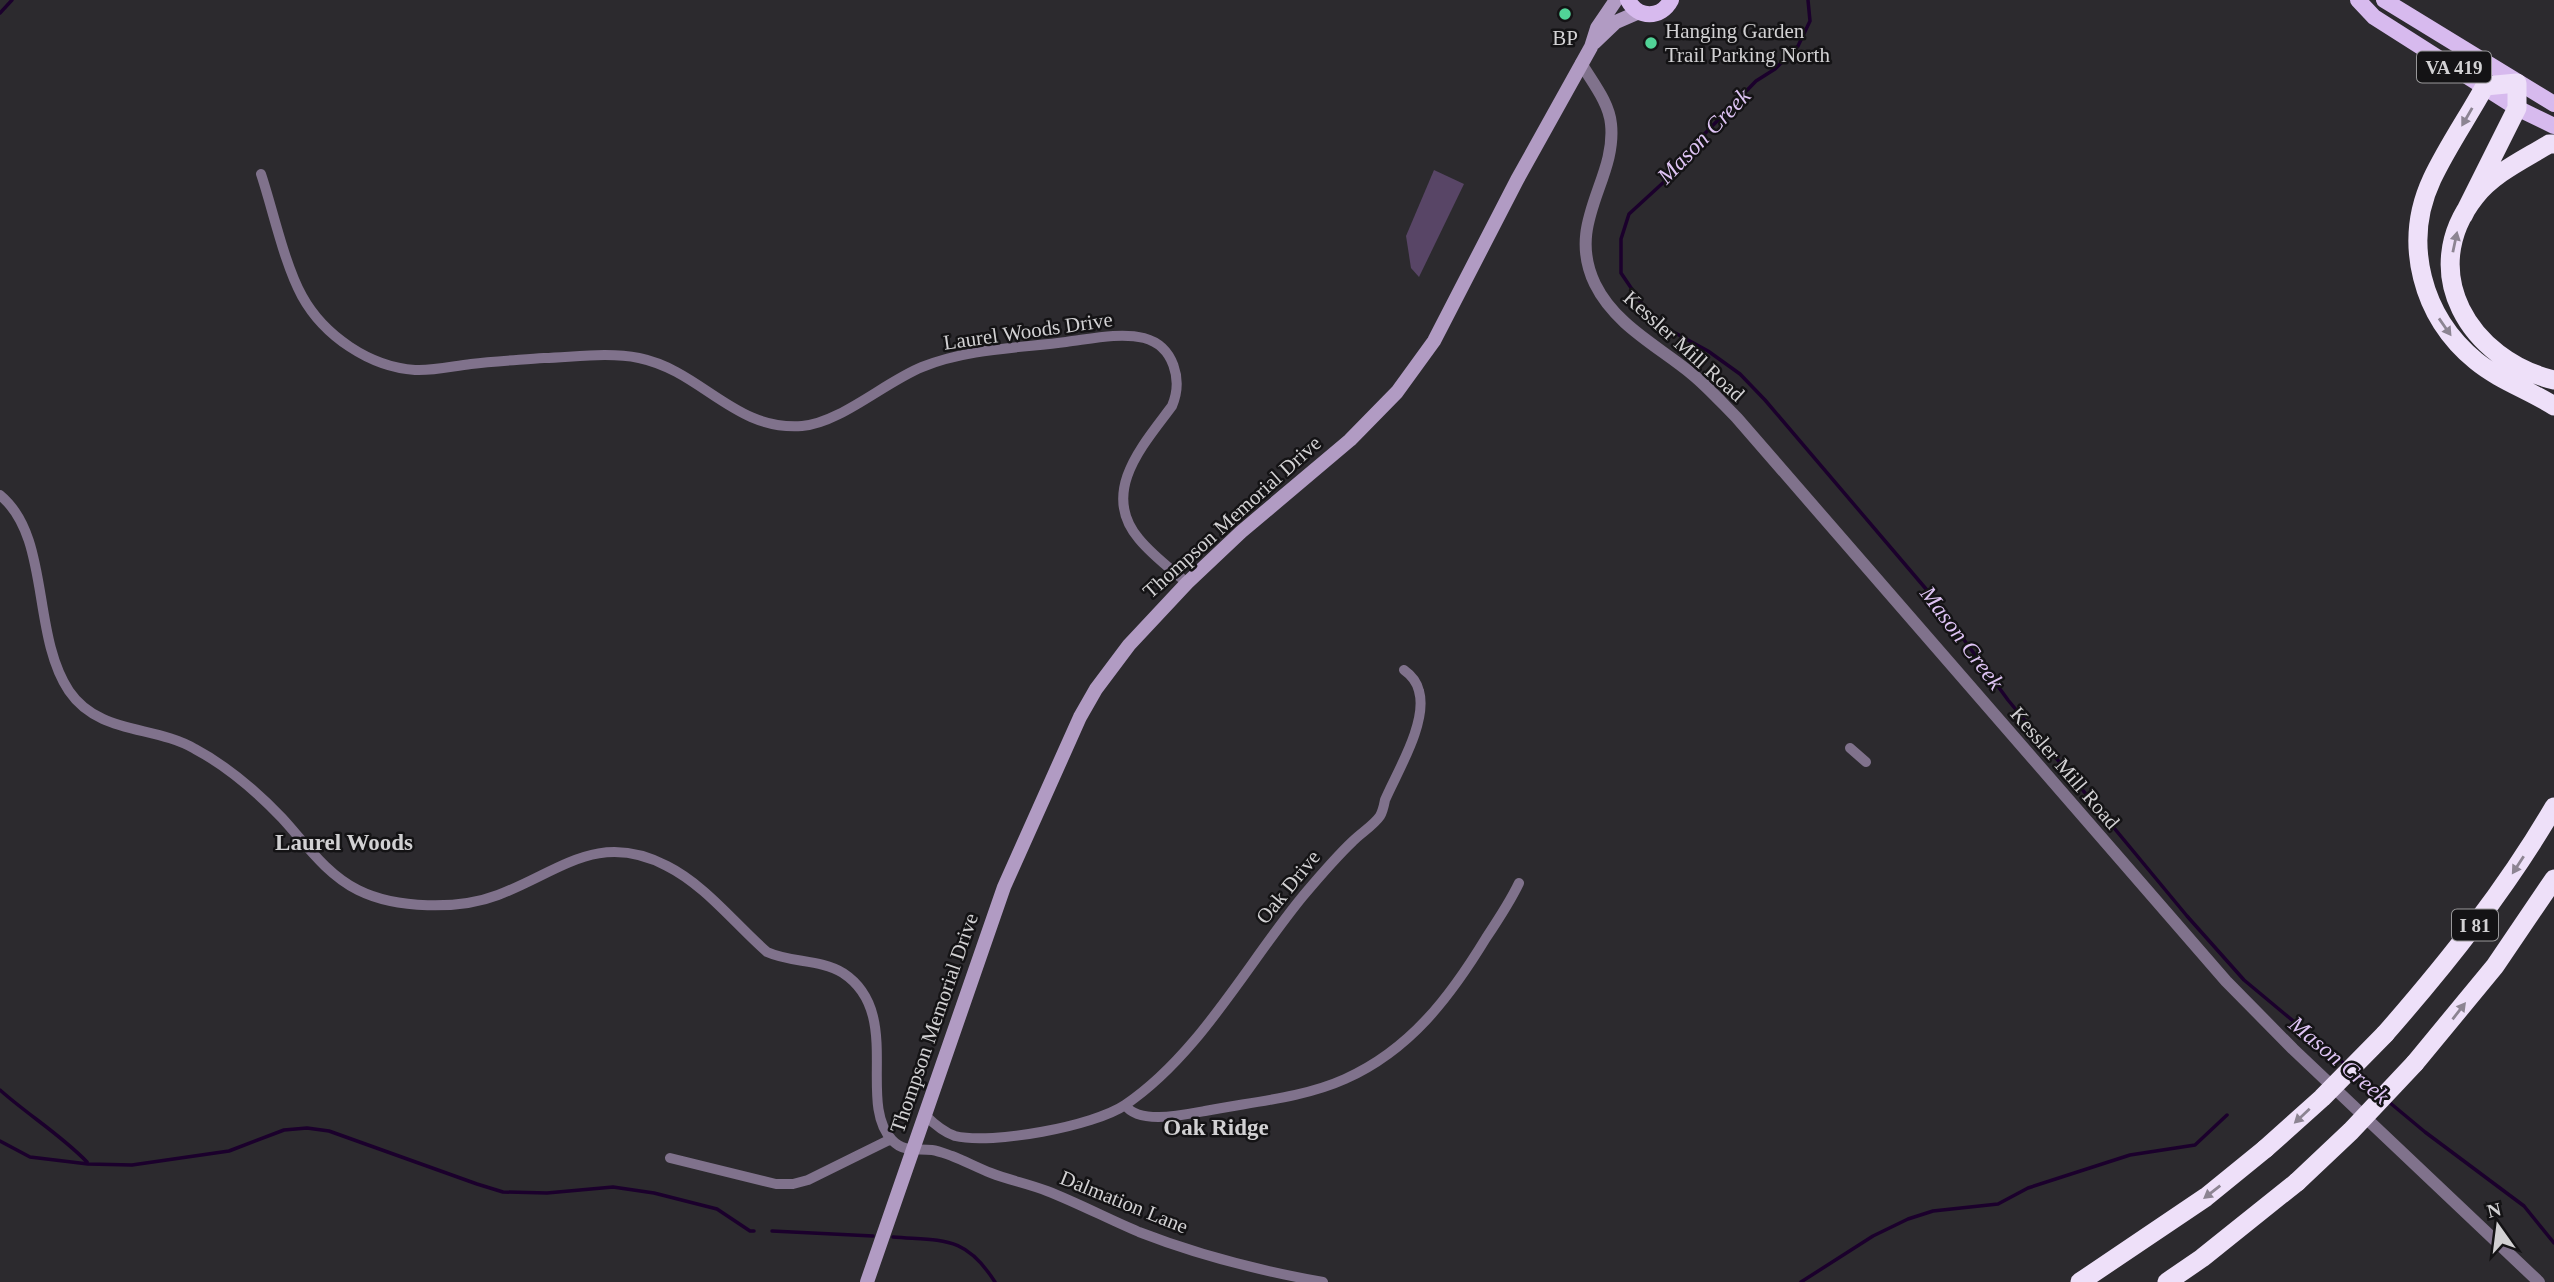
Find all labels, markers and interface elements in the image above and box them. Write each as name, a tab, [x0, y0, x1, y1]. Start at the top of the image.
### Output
marker: BP	[1557, 6, 1573, 22]
place label: Hanging Garden Trail Parking North	[1665, 19, 1830, 67]
place label: BP	[1552, 26, 1578, 50]
marker: Hanging Garden Trail Parking North	[1643, 35, 1659, 51]
road number: VA 419	[2417, 52, 2491, 82]
water label: Mason Creek	[1652, 83, 1756, 189]
one-way arrow	[2461, 107, 2473, 127]
one-way arrow	[2449, 231, 2460, 253]
street label: Kessler Mill Road	[1619, 286, 1750, 407]
street label: Laurel Woods Drive	[942, 307, 1114, 355]
one-way arrow	[2438, 318, 2451, 337]
street label: Thompson Memorial Drive	[1138, 431, 1326, 603]
water label: Mason Creek	[1915, 581, 2009, 695]
street label: Kessler Mill Road	[2005, 702, 2125, 834]
district label: Laurel Woods	[275, 830, 413, 855]
street label: Oak Drive	[1251, 845, 1325, 929]
one-way arrow	[2511, 856, 2525, 874]
road number: I 81	[2452, 909, 2498, 940]
street label: Thompson Memorial Drive	[885, 910, 983, 1136]
one-way arrow	[2452, 1002, 2466, 1020]
water label: Mason Creek	[2283, 1010, 2395, 1109]
one-way arrow	[2294, 1108, 2311, 1124]
district label: Oak Ridge	[1163, 1115, 1269, 1140]
street label: Dalmation Lane	[1057, 1165, 1191, 1239]
one-way arrow	[2203, 1184, 2221, 1199]
north arrow	[2463, 1191, 2533, 1261]
text: N	[2485, 1198, 2503, 1222]

